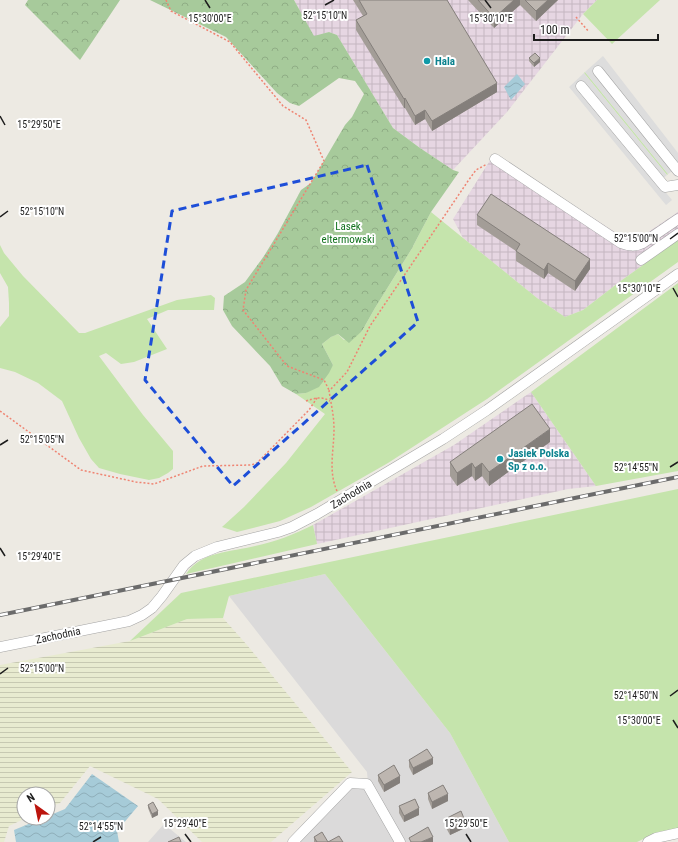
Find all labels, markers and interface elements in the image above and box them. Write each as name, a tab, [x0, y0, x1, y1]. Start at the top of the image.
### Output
text: 52°15'10"N	[303, 10, 347, 21]
text: 15°30'00"E	[188, 13, 232, 24]
text: 15°30'10"E	[469, 13, 513, 24]
scale bar	[534, 16, 658, 42]
text: 100 m	[540, 23, 570, 37]
place label: Hala	[435, 55, 455, 68]
marker: Hala	[422, 56, 432, 66]
text: 15°29'50"E	[17, 119, 61, 130]
text: 52°15'10"N	[20, 206, 64, 217]
park label: Lasek eltermowski	[322, 220, 374, 246]
text: 52°15'00"N	[614, 233, 658, 244]
text: 15°30'10"E	[617, 283, 661, 294]
text: 52°15'05"N	[20, 434, 64, 445]
place label: Jasiek Polska Sp z o.o.	[508, 447, 569, 473]
marker: Jasiek Polska Sp z o.o.	[495, 454, 505, 464]
text: 52°14'55"N	[614, 462, 658, 473]
street label: Zachodnia	[328, 477, 374, 512]
text: 15°29'40"E	[17, 551, 61, 562]
street label: Zachodnia	[34, 624, 82, 647]
text: 52°15'00"N	[20, 663, 64, 674]
text: 52°14'50"N	[614, 690, 658, 701]
text: 15°30'00"E	[617, 715, 661, 726]
north arrow	[16, 786, 56, 826]
text: N	[24, 791, 37, 805]
text: 15°29'40"E	[163, 818, 207, 829]
text: 15°29'50"E	[444, 818, 488, 829]
text: 52°14'55"N	[79, 821, 123, 832]

